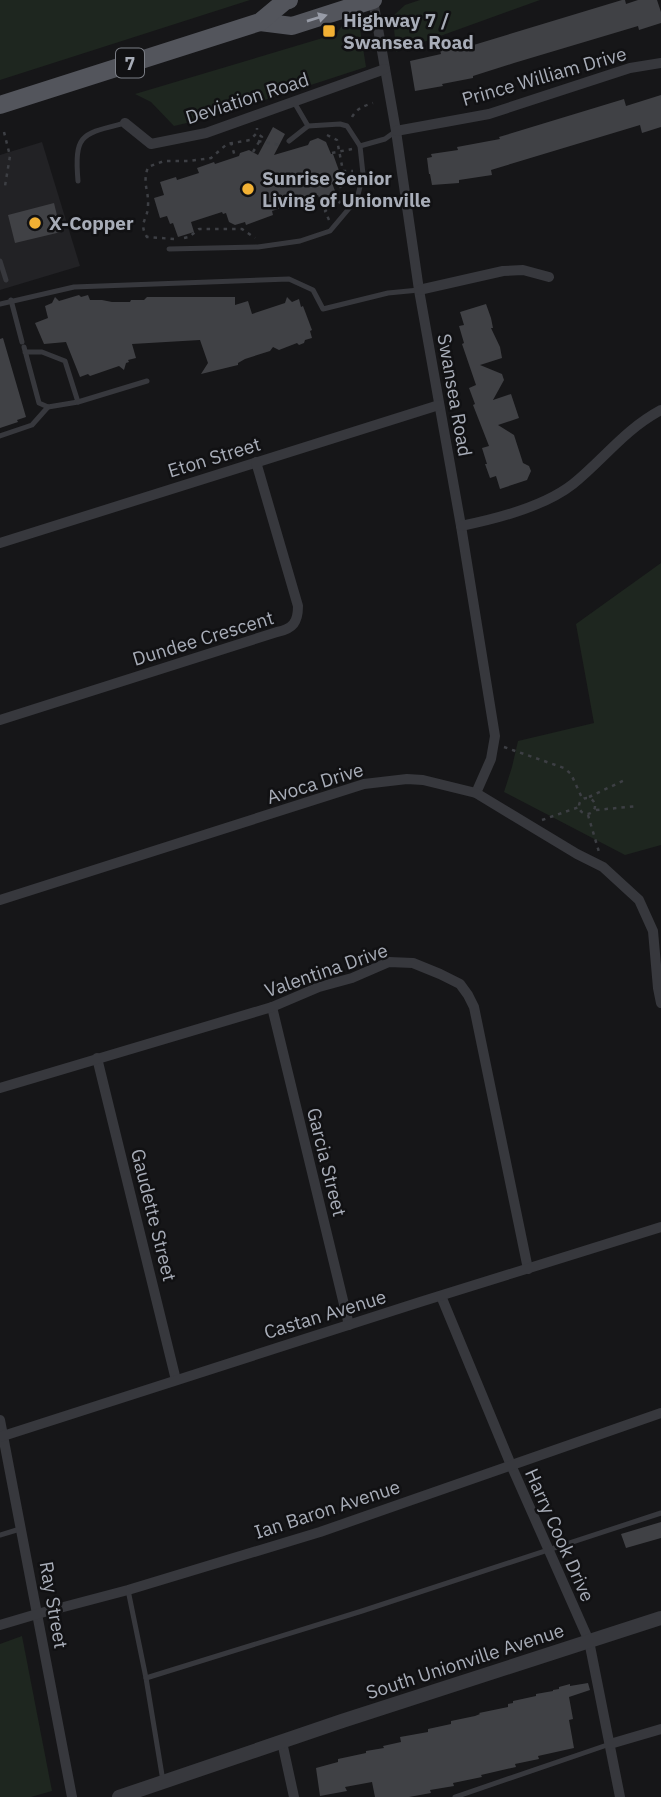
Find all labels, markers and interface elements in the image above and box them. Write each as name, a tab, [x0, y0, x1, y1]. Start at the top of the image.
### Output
place label: Highway 7 / Swansea Road	[343, 8, 474, 54]
one-way arrow	[307, 12, 328, 22]
marker: Highway 7 / Swansea Road	[321, 23, 337, 39]
street label: Prince William Drive	[459, 41, 629, 111]
road number: 7	[116, 48, 144, 78]
street label: Deviation Road	[182, 67, 312, 129]
place label: Sunrise Senior Living of Unionville	[262, 166, 431, 212]
marker: Sunrise Senior Living of Unionville	[240, 181, 256, 197]
place label: X-Copper	[49, 211, 134, 235]
marker: X-Copper	[27, 215, 43, 231]
street label: Swansea Road	[432, 332, 478, 458]
street label: Eton Street	[165, 432, 263, 482]
street label: Dundee Crescent	[129, 605, 277, 671]
street label: Avoca Drive	[264, 757, 366, 809]
street label: Valentina Drive	[261, 938, 391, 1002]
street label: Garcia Street	[302, 1105, 352, 1219]
street label: Gaudette Street	[126, 1146, 182, 1284]
street label: Castan Avenue	[261, 1284, 389, 1344]
street label: Harry Cook Drive	[520, 1465, 600, 1605]
street label: Ian Baron Avenue	[251, 1474, 403, 1544]
street label: Ray Street	[35, 1560, 73, 1650]
street label: South Unionville Avenue	[363, 1618, 567, 1704]

